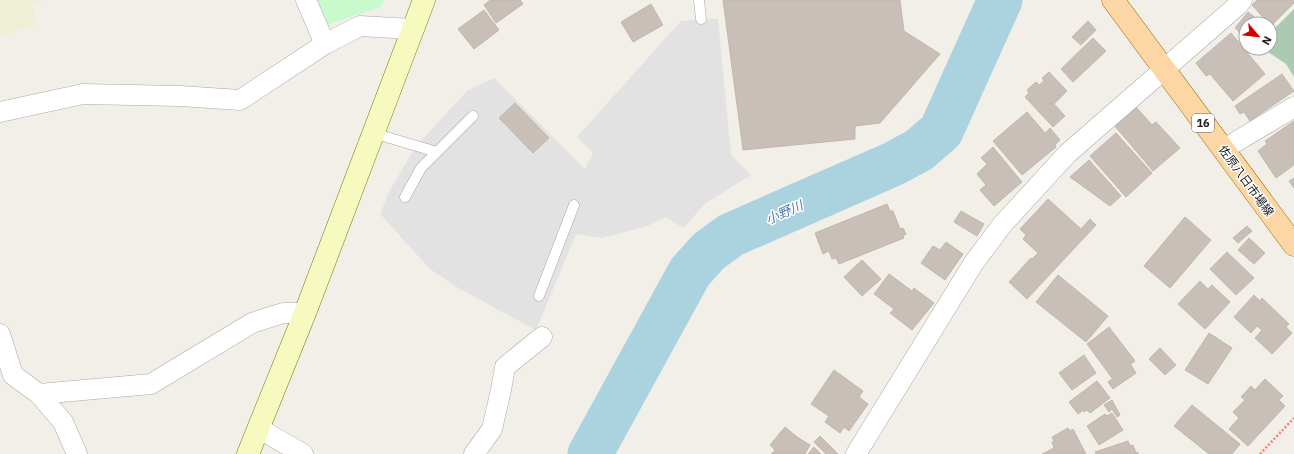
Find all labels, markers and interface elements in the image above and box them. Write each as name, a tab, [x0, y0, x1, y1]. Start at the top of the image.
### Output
north arrow	[1238, 16, 1278, 56]
text: N	[1259, 34, 1275, 48]
road number: 16	[1192, 114, 1214, 132]
street label: 佐原八日市場線	[1216, 142, 1277, 219]
water label: 小野川	[763, 196, 807, 228]

